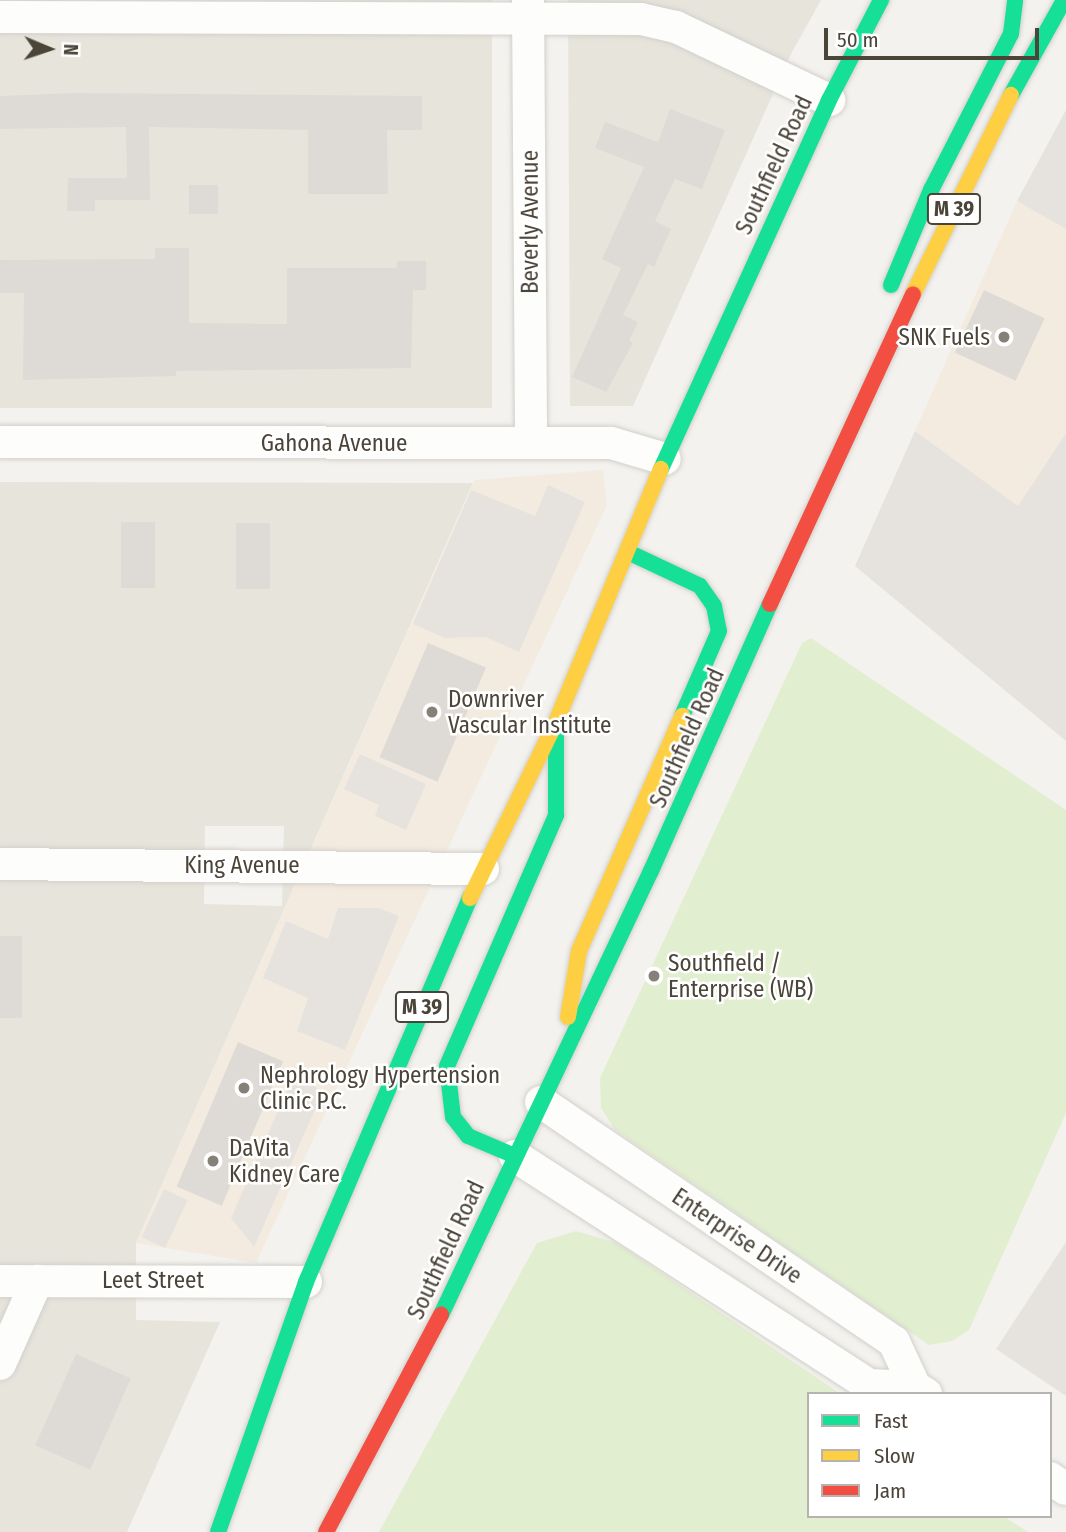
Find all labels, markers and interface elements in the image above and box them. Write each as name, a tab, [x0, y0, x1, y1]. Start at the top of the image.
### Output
north arrow	[14, 14, 84, 84]
scale bar	[828, 14, 1043, 58]
text: 50 m	[837, 27, 879, 53]
text: N	[59, 44, 82, 56]
street label: Southfield Road	[730, 91, 818, 239]
street label: Beverly Avenue	[516, 150, 544, 294]
road number: M 39	[926, 192, 982, 227]
place label: SNK Fuels	[899, 323, 990, 351]
marker: SNK Fuels	[996, 329, 1012, 345]
street label: Gahona Avenue	[261, 429, 407, 457]
street label: Southfield Road	[644, 664, 730, 812]
place label: Downriver Vascular Institute	[448, 685, 611, 739]
marker: Downriver Vascular Institute	[422, 702, 442, 722]
street label: King Avenue	[184, 851, 300, 879]
place label: Southfield / Enterprise (WB)	[668, 949, 813, 1003]
marker: Southfield / Enterprise (WB)	[646, 968, 662, 984]
road number: M 39	[394, 990, 450, 1024]
place label: Nephrology Hypertension Clinic P.C.	[260, 1061, 500, 1115]
marker: Nephrology Hypertension Clinic P.C.	[234, 1078, 254, 1098]
place label: DaVita Kidney Care	[229, 1134, 340, 1188]
marker: DaVita Kidney Care	[203, 1151, 223, 1171]
street label: Southfield Road	[402, 1176, 490, 1324]
street label: Enterprise Drive	[667, 1182, 807, 1290]
street label: Leet Street	[102, 1266, 204, 1294]
legend	[807, 1392, 1052, 1518]
text: Fast	[874, 1408, 908, 1434]
text: Slow	[874, 1443, 915, 1469]
text: Jam	[874, 1478, 906, 1504]

